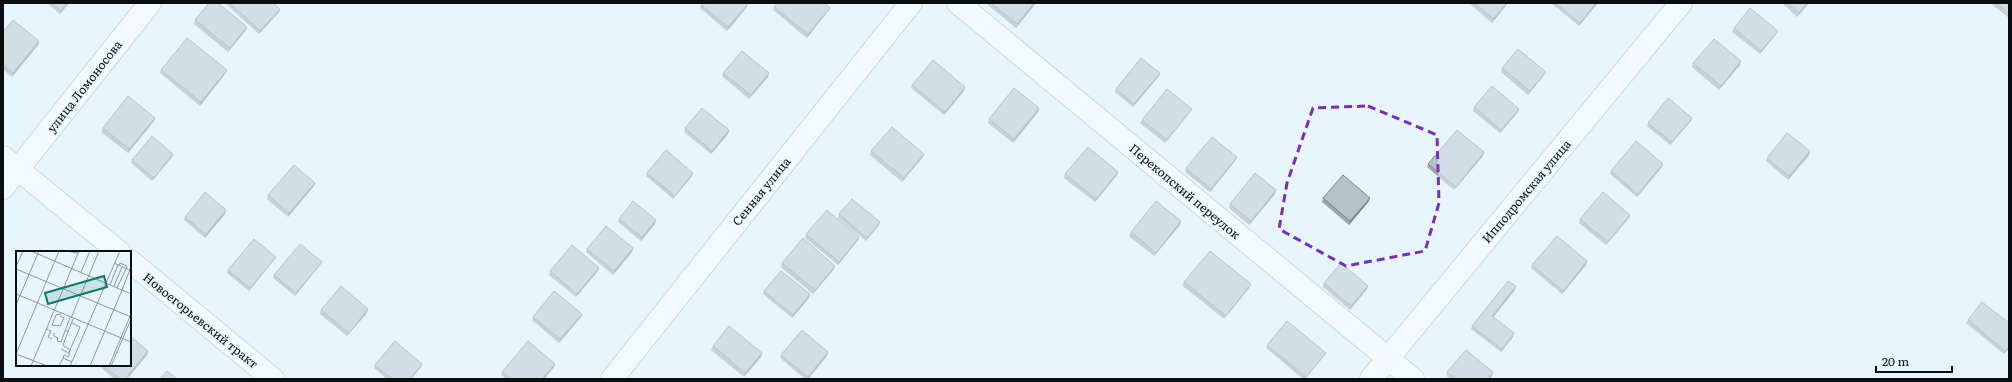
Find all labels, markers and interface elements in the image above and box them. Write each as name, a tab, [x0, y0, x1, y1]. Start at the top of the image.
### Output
street label: улица Ломоносова	[42, 36, 126, 136]
street label: Ипподромская улица	[1477, 135, 1575, 247]
street label: Перекопский переулок	[1126, 139, 1244, 243]
street label: Сенная улица	[728, 152, 795, 229]
inset map	[16, 251, 131, 366]
street label: Новоегорьевский тракт	[140, 268, 262, 372]
scale bar	[1876, 348, 1952, 374]
text: 20 m	[1882, 352, 1909, 370]

